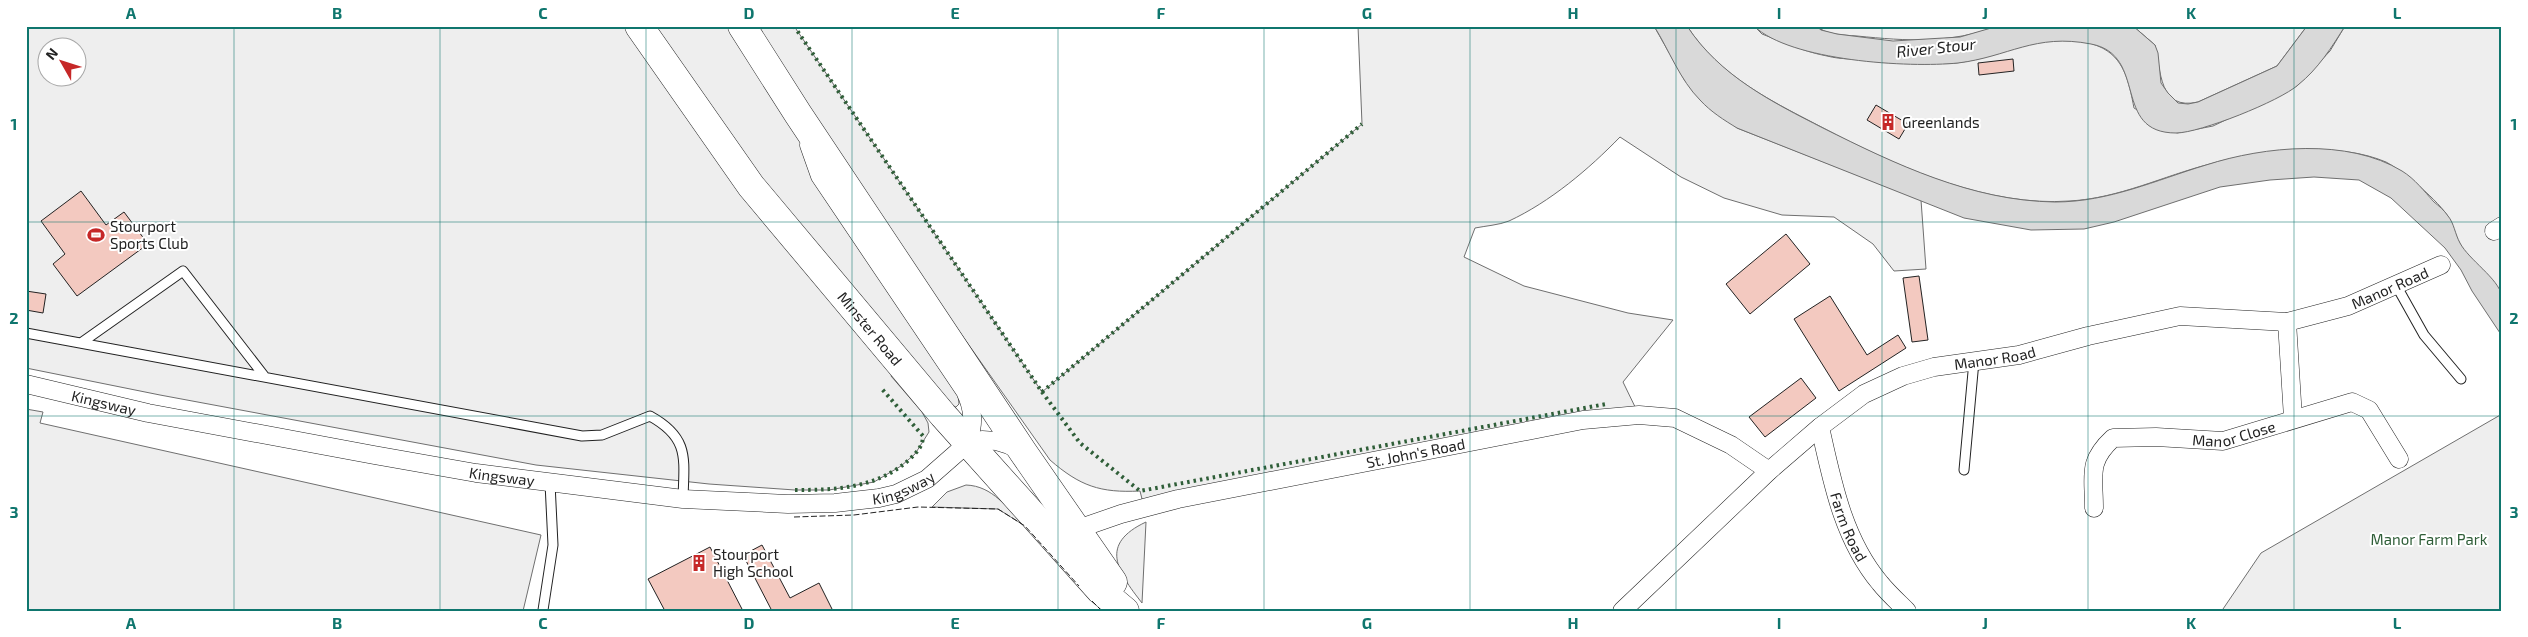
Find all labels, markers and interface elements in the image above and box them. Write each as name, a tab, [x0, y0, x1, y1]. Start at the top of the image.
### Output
text: A	[126, 3, 137, 22]
text: B	[332, 3, 342, 22]
text: C	[538, 3, 548, 22]
text: D	[744, 3, 755, 22]
text: E	[950, 3, 960, 22]
text: F	[1157, 3, 1166, 22]
text: G	[1362, 3, 1372, 22]
text: H	[1567, 3, 1579, 22]
text: I	[1777, 3, 1781, 22]
text: J	[1982, 3, 1988, 22]
text: K	[2186, 3, 2197, 22]
text: L	[2393, 3, 2402, 22]
water label: River Stour	[1895, 33, 1977, 61]
north arrow	[38, 38, 88, 88]
text: N	[42, 44, 61, 63]
building icon: Greenlands	[1878, 112, 1898, 132]
place label: Greenlands	[1902, 113, 1980, 131]
text: 1	[11, 114, 17, 133]
text: 1	[2511, 114, 2517, 133]
place label: Stourport Sports Club	[110, 217, 188, 252]
sports icon: Stourport Sports Club	[86, 225, 106, 245]
street label: Manor Road	[2348, 263, 2431, 312]
street label: Minster Road	[834, 288, 906, 369]
text: 2	[9, 308, 19, 327]
text: 2	[2509, 308, 2519, 327]
street label: Manor Road	[1953, 342, 2038, 373]
street label: Kingsway	[70, 386, 138, 419]
street label: Manor Close	[2192, 417, 2277, 450]
street label: St. John's Road	[1365, 434, 1466, 471]
street label: Kingsway	[468, 463, 536, 489]
street label: Kingsway	[871, 467, 938, 508]
street label: Farm Road	[1827, 490, 1871, 564]
text: 3	[9, 502, 19, 521]
text: 3	[2509, 502, 2519, 521]
park label: Manor Farm Park	[2371, 530, 2488, 548]
place label: Stourport High School	[713, 545, 794, 580]
building icon: Stourport High School	[689, 553, 709, 573]
text: A	[126, 613, 137, 632]
text: B	[332, 613, 342, 632]
text: C	[538, 613, 548, 632]
text: D	[744, 613, 755, 632]
text: E	[950, 613, 960, 632]
text: F	[1157, 613, 1166, 632]
text: G	[1362, 613, 1372, 632]
text: H	[1567, 613, 1579, 632]
text: I	[1777, 613, 1781, 632]
text: J	[1982, 613, 1988, 632]
text: K	[2186, 613, 2197, 632]
text: L	[2393, 613, 2402, 632]

